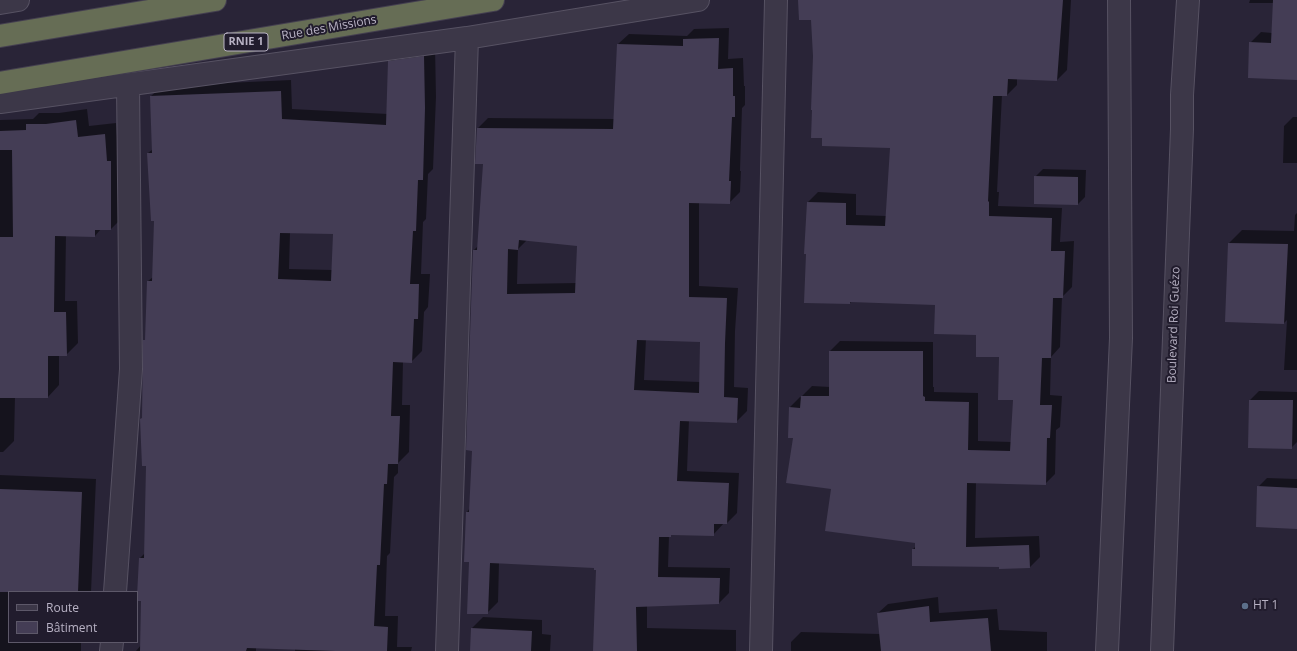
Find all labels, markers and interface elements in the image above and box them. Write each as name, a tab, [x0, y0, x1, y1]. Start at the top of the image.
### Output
street label: Rue des Missions	[280, 13, 378, 43]
road number: RNIE 1	[224, 33, 268, 51]
street label: Boulevard Roi Guézo	[1165, 267, 1183, 383]
legend	[8, 591, 138, 643]
text: Route	[46, 599, 79, 616]
place label: HT 1	[1253, 599, 1278, 613]
marker: HT 1	[1240, 601, 1250, 611]
text: Bâtiment	[46, 619, 97, 636]

